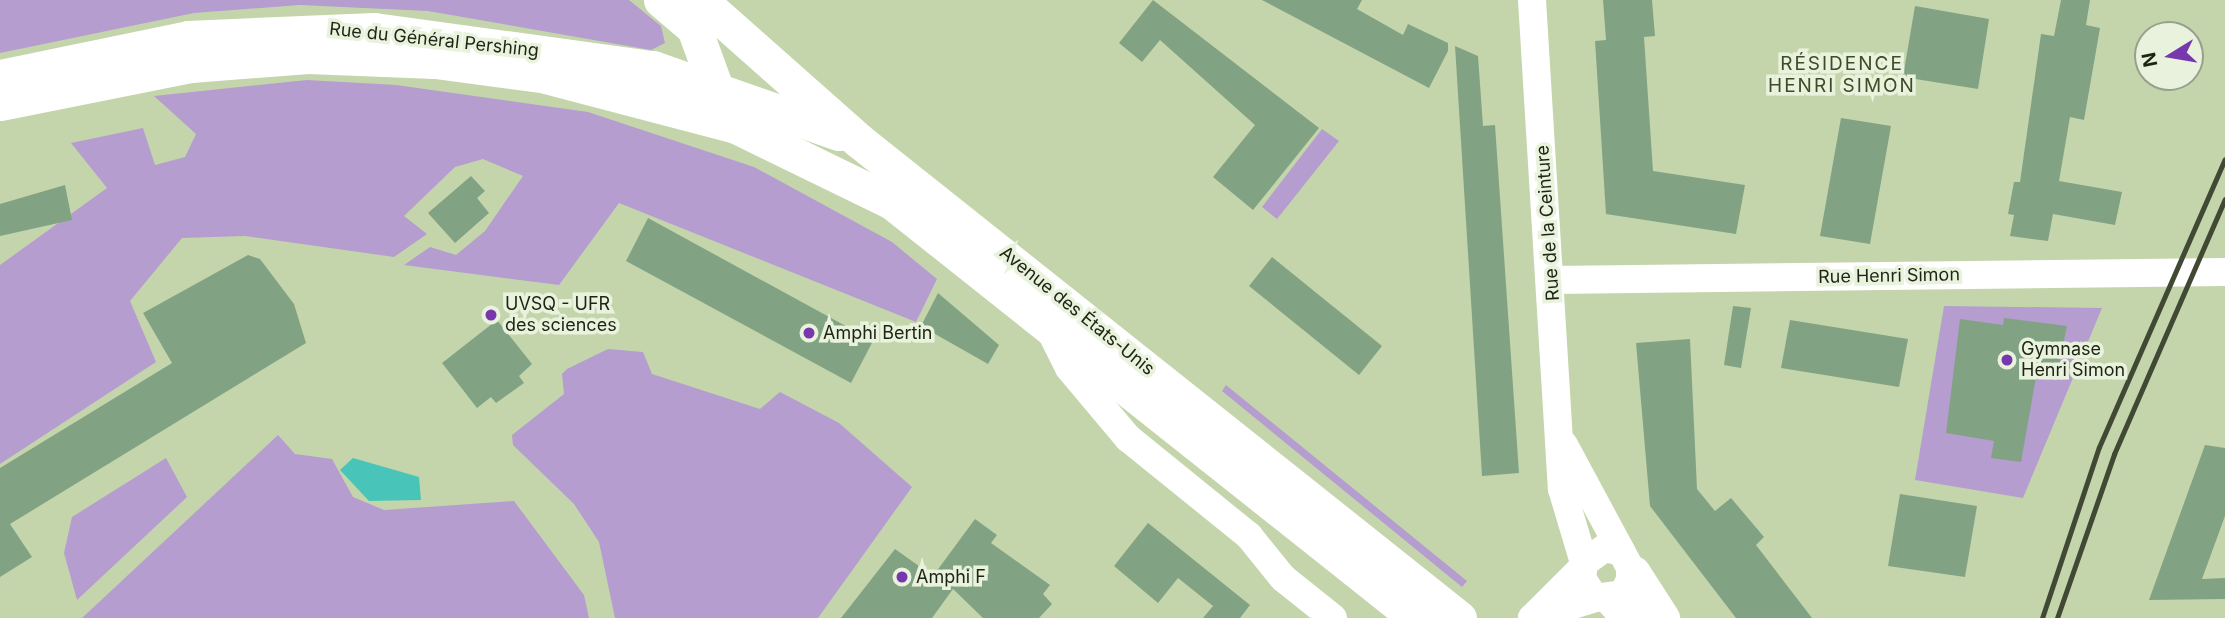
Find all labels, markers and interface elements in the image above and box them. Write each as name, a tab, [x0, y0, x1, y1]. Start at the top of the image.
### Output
street label: Rue du Général Pershing	[328, 18, 540, 62]
north arrow	[2134, 21, 2204, 91]
text: N	[2137, 50, 2163, 69]
district label: RÉSIDENCE HENRI SIMON	[1769, 53, 1915, 97]
street label: Rue de la Ceinture	[1532, 144, 1564, 302]
street label: Avenue des États-Unis	[995, 242, 1159, 380]
street label: Rue Henri Simon	[1818, 264, 1960, 288]
place label: UVSQ - UFR des sciences	[505, 294, 617, 336]
marker: UVSQ - UFR des sciences	[483, 307, 499, 323]
place label: Amphi Bertin	[823, 322, 932, 344]
marker: Amphi Bertin	[801, 325, 817, 341]
place label: Gymnase Henri Simon	[2021, 339, 2125, 382]
marker: Gymnase Henri Simon	[1999, 352, 2015, 368]
place label: Amphi F	[916, 566, 986, 588]
marker: Amphi F	[894, 569, 910, 585]

